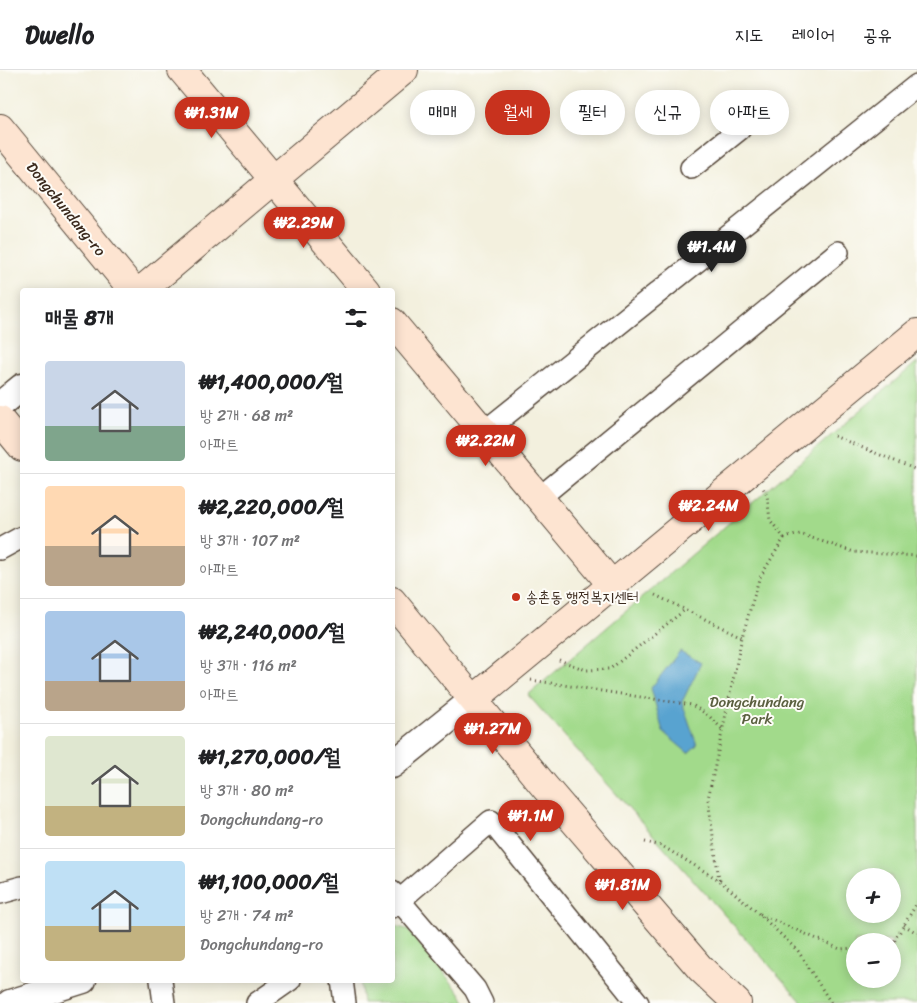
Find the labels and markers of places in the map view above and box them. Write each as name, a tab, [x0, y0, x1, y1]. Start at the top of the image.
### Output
pin: ₩1.31M	[171, 97, 253, 139]
pin: ₩2.29M	[263, 206, 345, 249]
pin: ₩1.4M	[677, 230, 747, 273]
pin: ₩2.22M	[445, 424, 527, 467]
pin: ₩2.24M	[668, 490, 750, 532]
place label: 송촌동 행정복지센터	[526, 584, 639, 610]
marker: 송촌동 행정복지센터	[510, 591, 522, 603]
pin: ₩1.27M	[452, 712, 534, 755]
pin: ₩1.1M	[496, 800, 566, 842]
pin: ₩1.81M	[582, 868, 664, 911]

